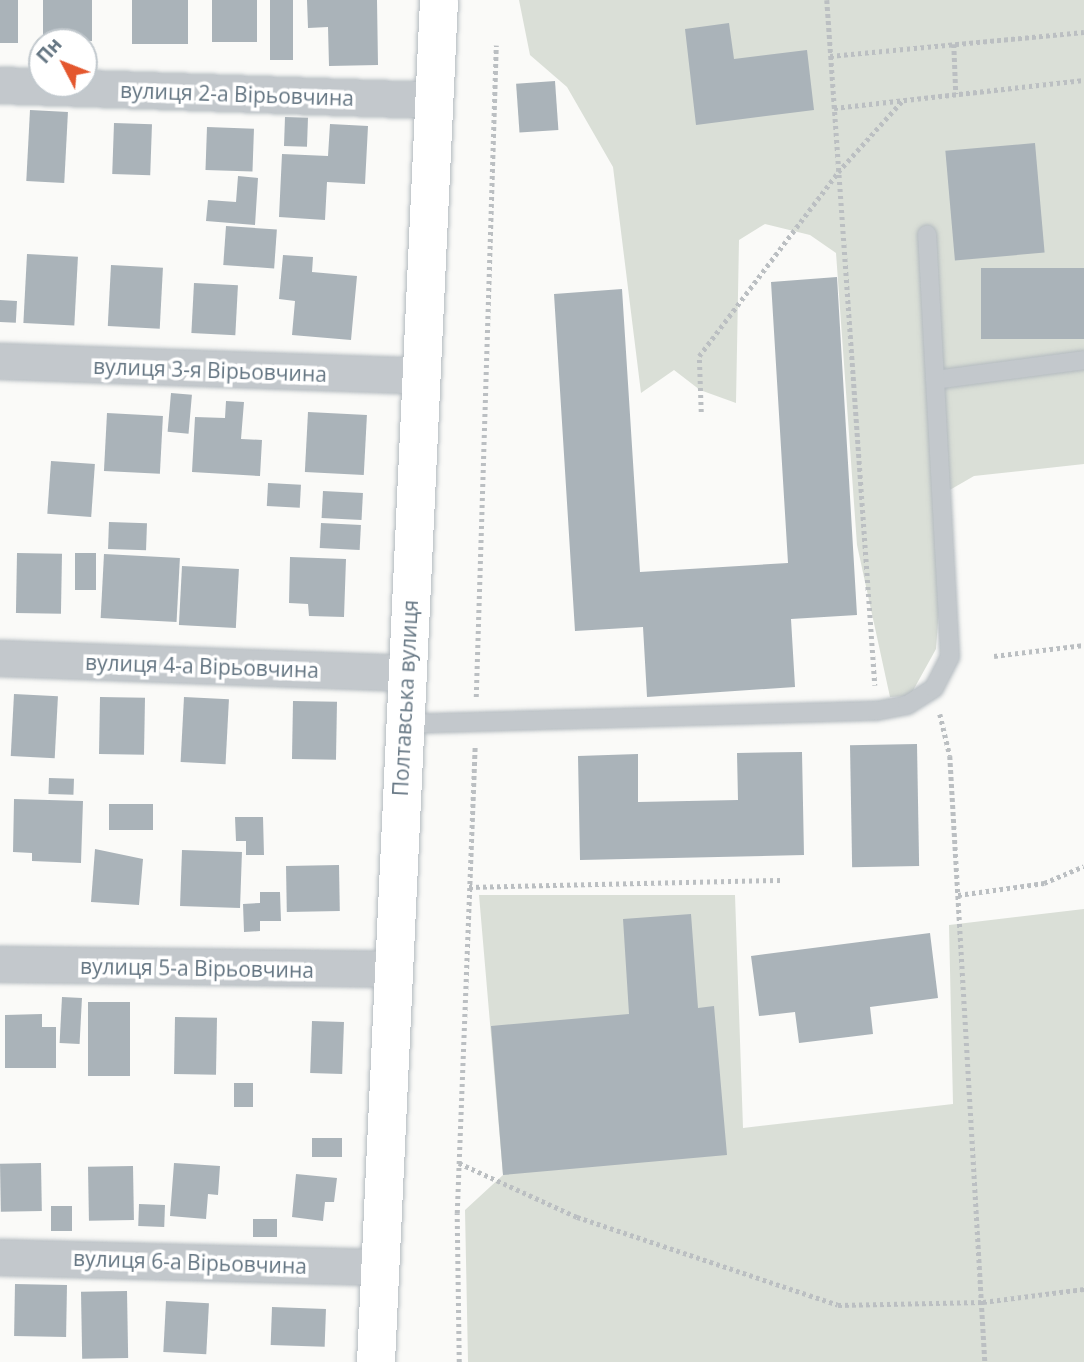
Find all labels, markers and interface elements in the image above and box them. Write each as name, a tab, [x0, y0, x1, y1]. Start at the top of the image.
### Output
north arrow	[28, 28, 98, 98]
text: Пн	[30, 32, 67, 69]
street label: вулиця 2-а Вірьовчина	[120, 77, 354, 111]
street label: вулиця 3-я Вірьовчина	[93, 353, 327, 387]
street label: Полтавська вулиця	[387, 599, 423, 797]
street label: вулиця 4-а Вірьовчинa	[85, 649, 319, 683]
street label: вулиця 5-а Вірьовчина	[80, 953, 314, 983]
street label: вулиця 6-а Вірьовчина	[73, 1245, 307, 1279]

